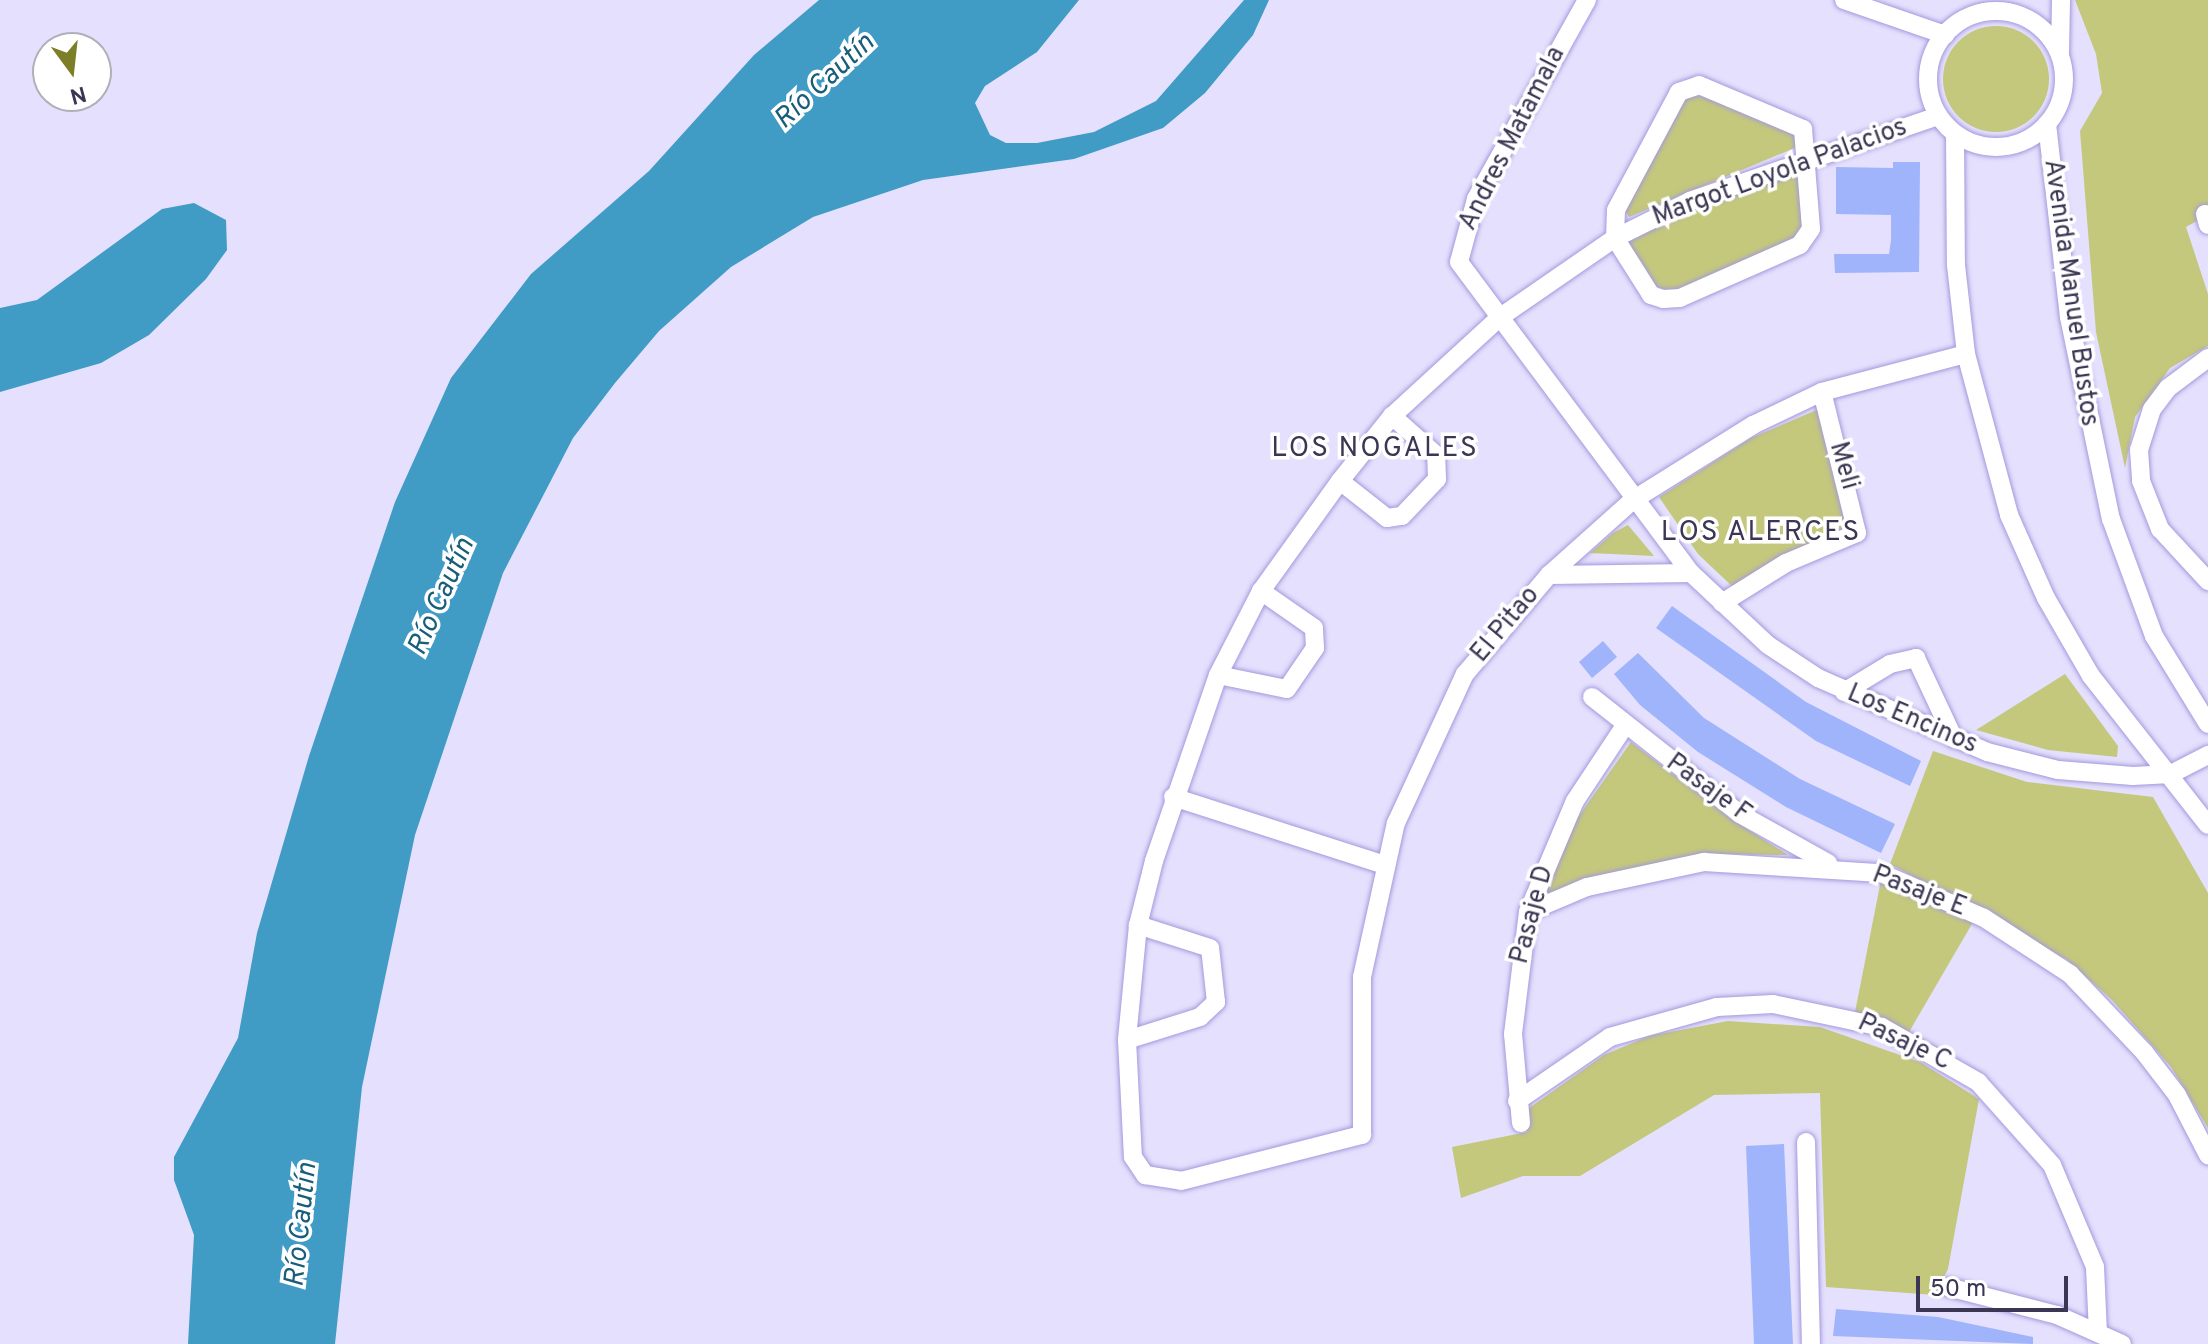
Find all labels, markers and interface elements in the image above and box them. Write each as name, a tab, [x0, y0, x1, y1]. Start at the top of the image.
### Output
water label: Río Cautín	[768, 27, 882, 137]
north arrow	[32, 32, 112, 112]
street label: Andres Matamala	[1453, 42, 1573, 236]
text: N	[67, 79, 89, 109]
street label: Margot Loyola Palacios	[1649, 112, 1911, 234]
street label: Avenida Manuel Bustos	[2036, 158, 2104, 428]
district label: LOS NOGALES	[1271, 432, 1479, 466]
street label: Meli	[1821, 438, 1865, 494]
district label: LOS ALERCES	[1660, 516, 1862, 550]
water label: Río Cautín	[401, 533, 483, 661]
street label: El Pitao	[1465, 581, 1547, 669]
street label: Los Encinos	[1842, 679, 1982, 761]
street label: Pasaje F	[1659, 748, 1757, 830]
street label: Pasaje E	[1868, 860, 1970, 924]
street label: Pasaje D	[1505, 862, 1561, 968]
street label: Pasaje C	[1852, 1008, 1956, 1078]
water label: Río Cautín	[279, 1161, 325, 1289]
scale bar	[1920, 1260, 2072, 1310]
text: 50 m	[1930, 1275, 1986, 1305]

